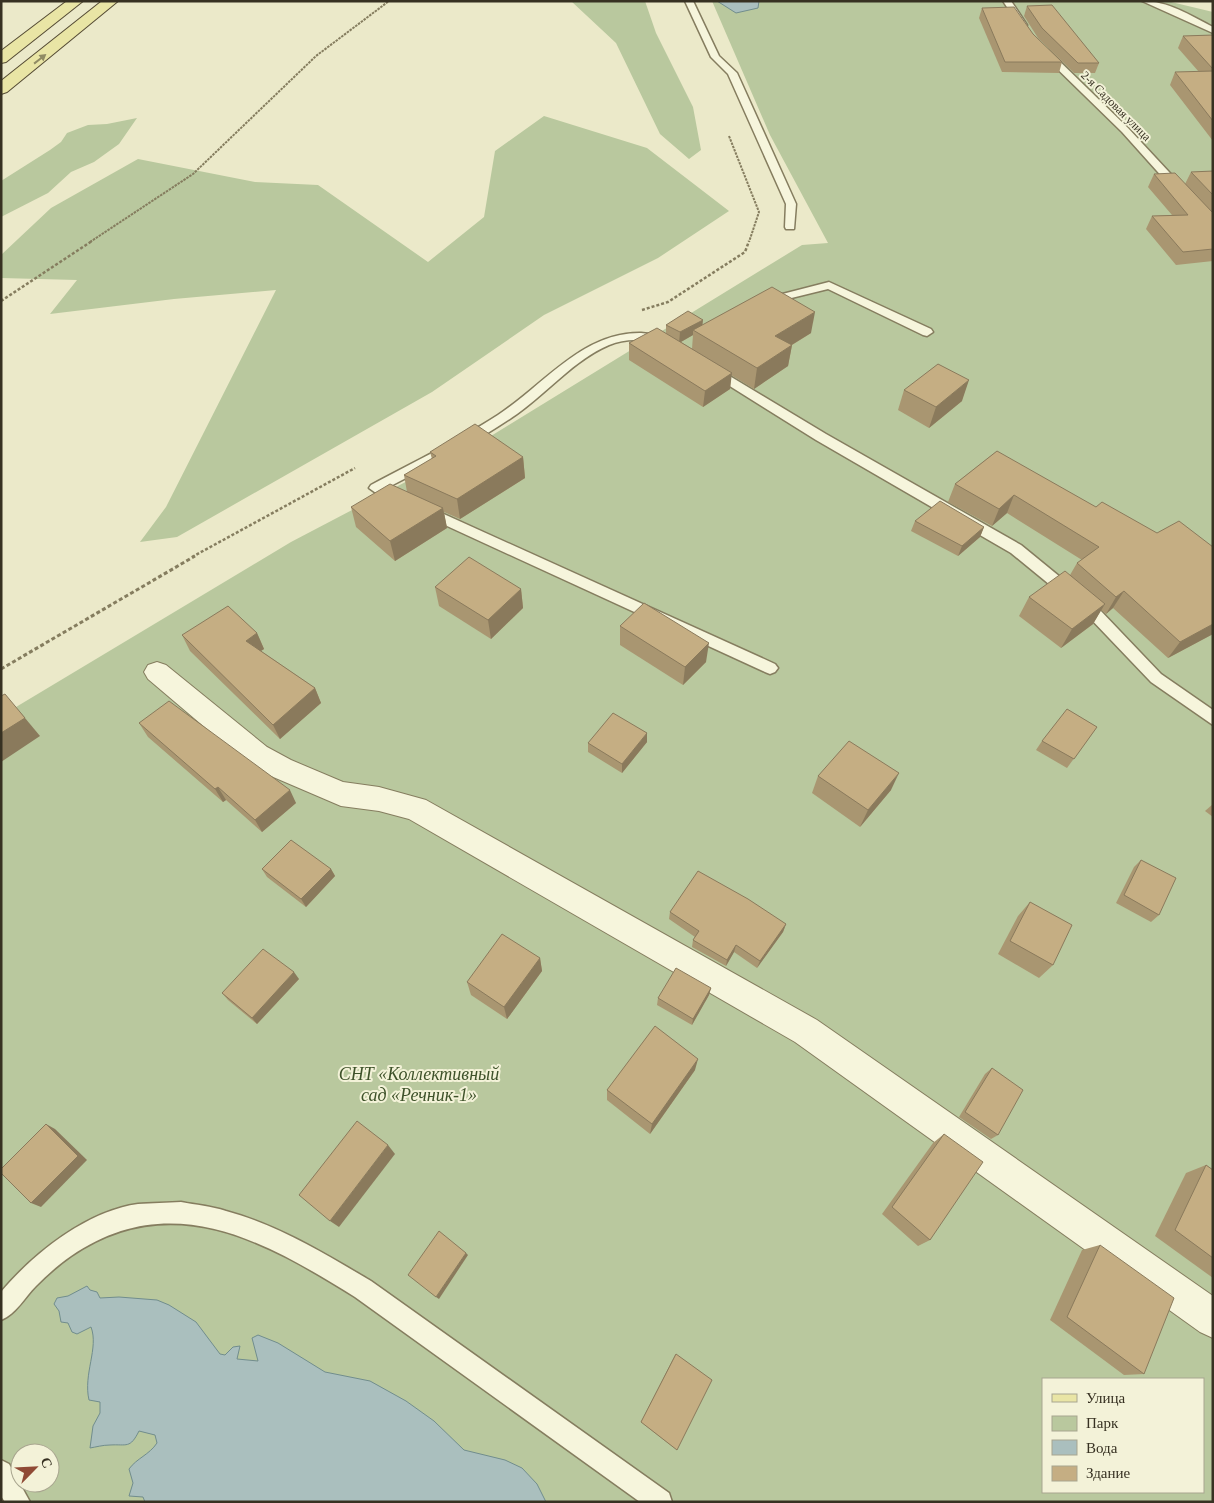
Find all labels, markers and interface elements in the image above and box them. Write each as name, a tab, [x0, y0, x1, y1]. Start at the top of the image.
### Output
one-way arrow	[33, 54, 46, 65]
street label: 2-я Садовая улица	[1078, 68, 1154, 144]
park label: СНТ «Коллективный сад «Речник-1»	[339, 1064, 499, 1105]
legend	[1042, 1378, 1204, 1493]
text: Улица	[1086, 1390, 1125, 1406]
text: Парк	[1086, 1415, 1119, 1431]
text: Вода	[1086, 1440, 1118, 1456]
north arrow	[10, 1443, 60, 1493]
text: С	[38, 1455, 55, 1471]
text: Здание	[1086, 1465, 1130, 1481]

